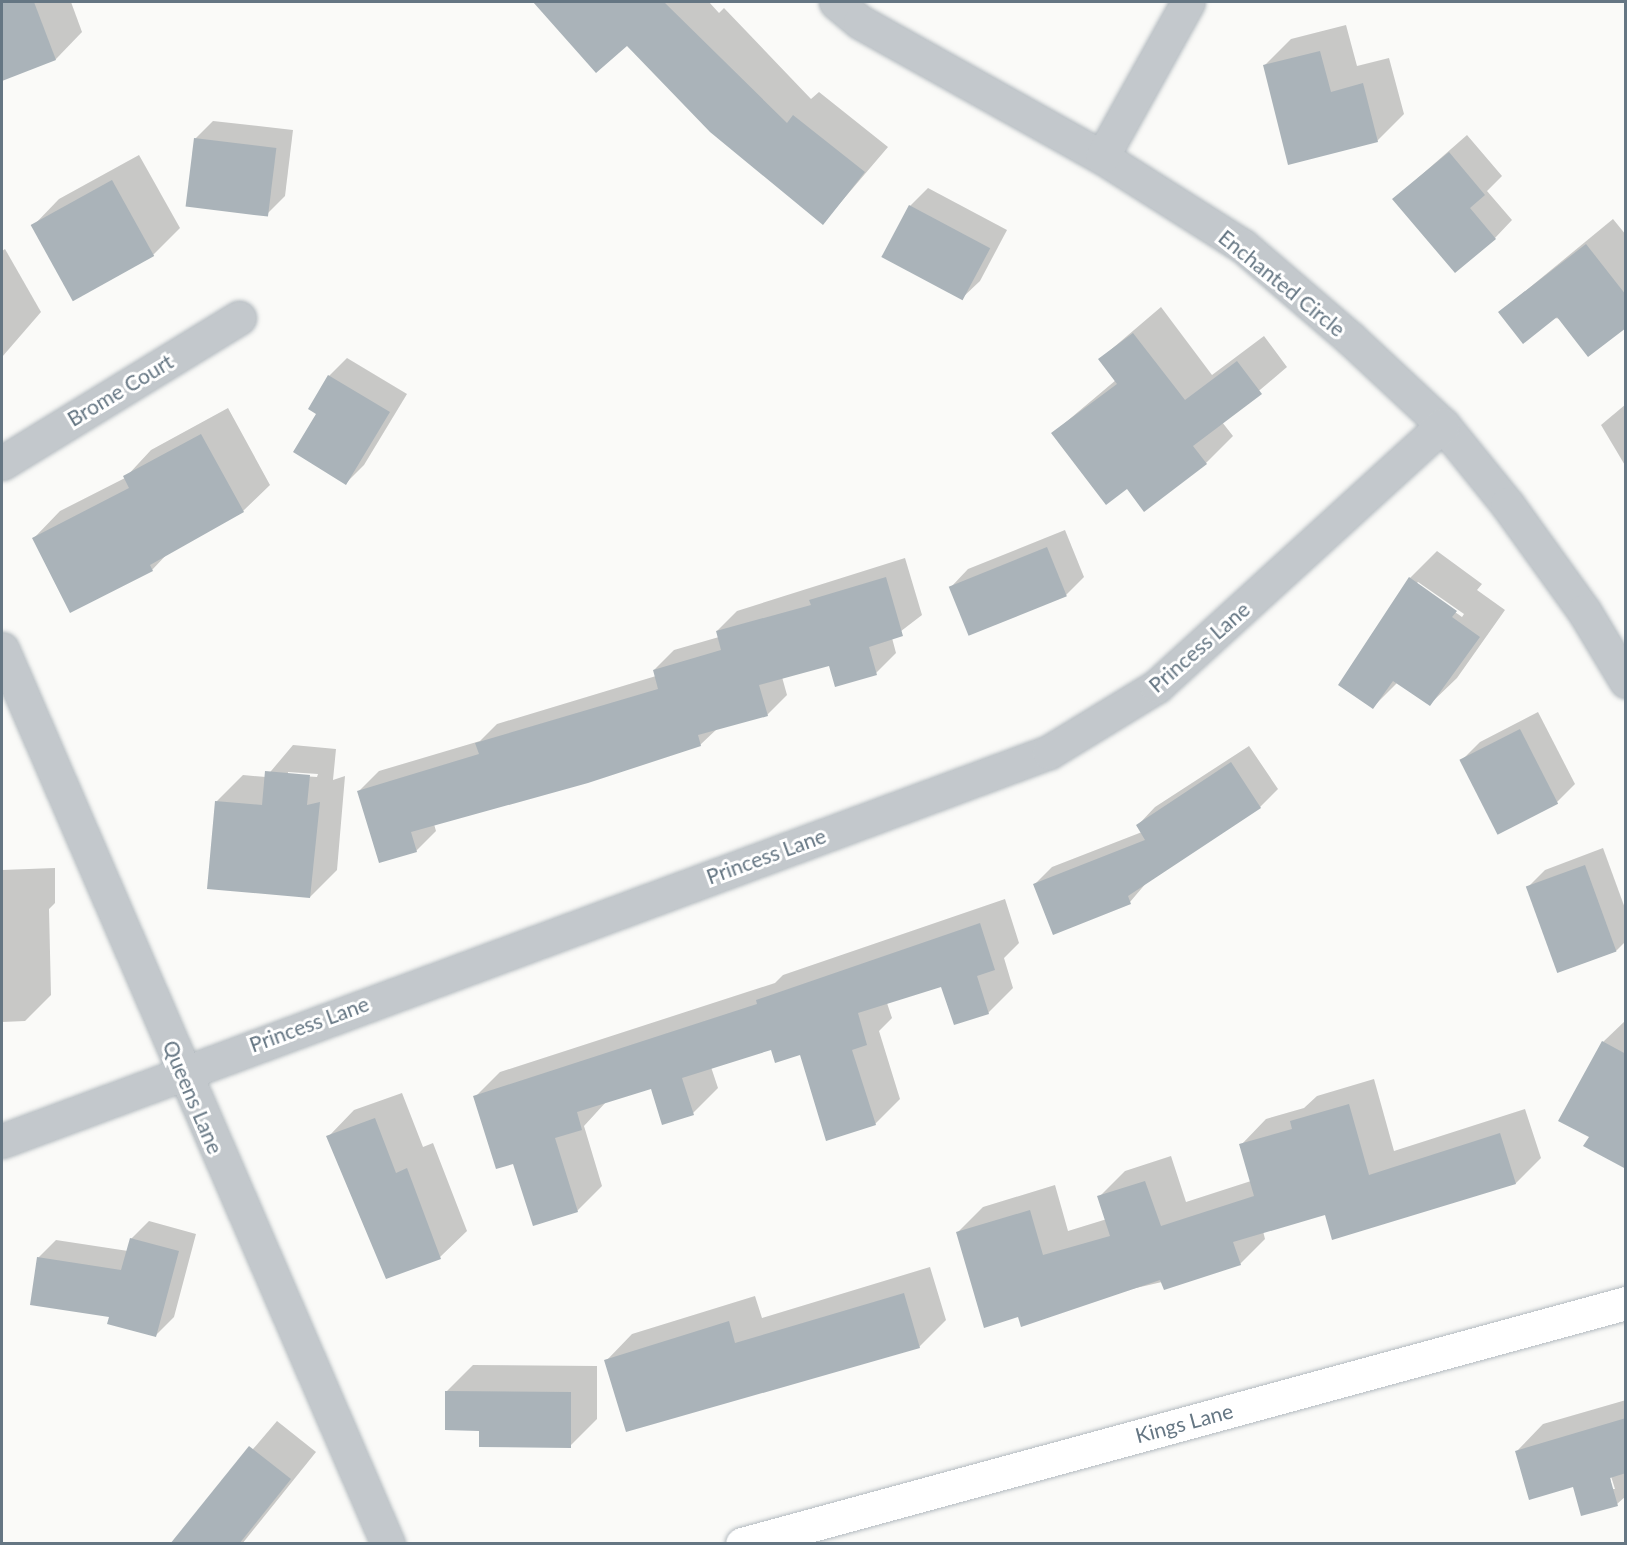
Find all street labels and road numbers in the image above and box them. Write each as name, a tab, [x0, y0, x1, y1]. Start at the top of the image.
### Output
street label: Enchanted Circle	[1214, 224, 1350, 342]
street label: Brome Court	[63, 349, 177, 431]
street label: Princess Lane	[1143, 596, 1255, 698]
street label: Princess Lane	[703, 823, 829, 889]
street label: Princess Lane	[246, 991, 372, 1057]
street label: Queens Lane	[158, 1037, 228, 1157]
street label: Kings Lane	[1132, 1398, 1236, 1448]

